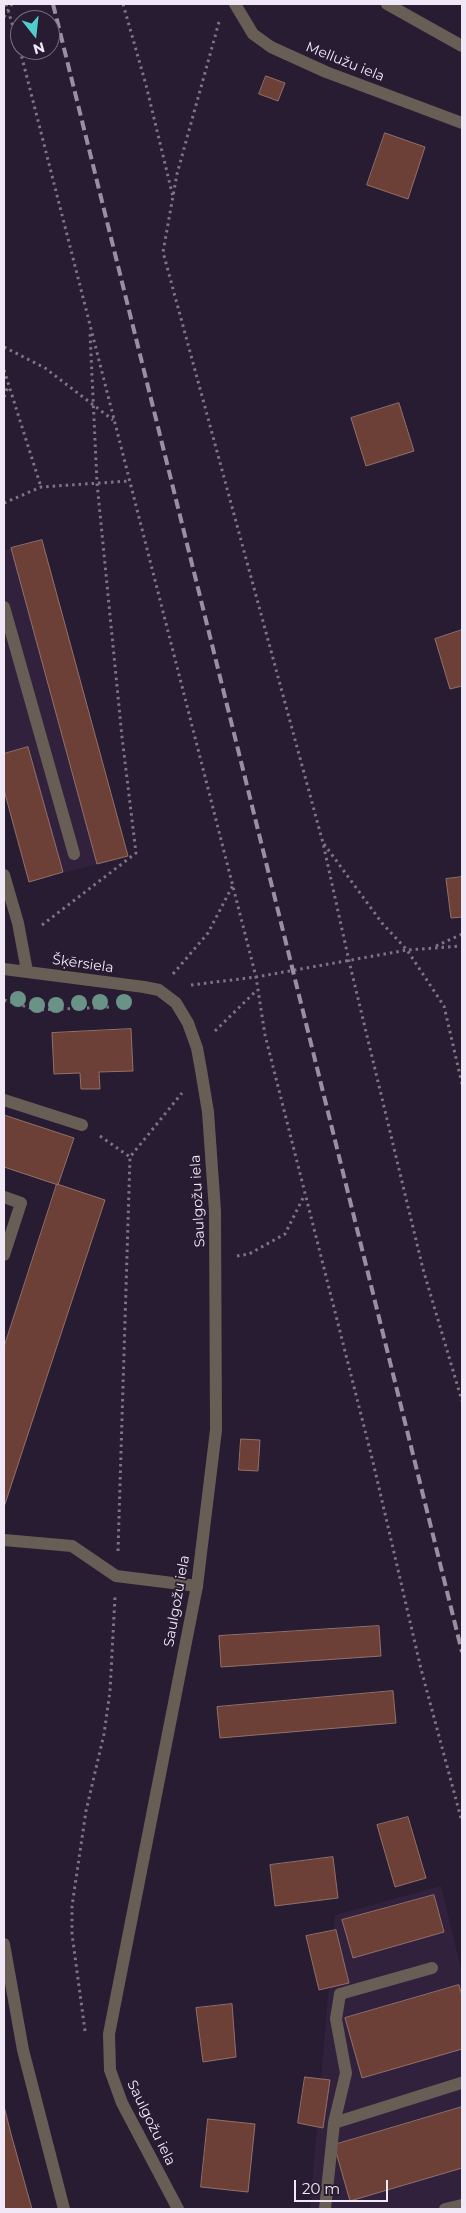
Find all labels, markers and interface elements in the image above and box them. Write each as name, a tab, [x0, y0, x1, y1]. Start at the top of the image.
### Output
north arrow	[10, 10, 60, 60]
text: N	[31, 38, 47, 59]
street label: Mellužu iela	[303, 39, 387, 85]
street label: Šķērsiela	[51, 951, 115, 977]
street label: Saulgožu iela	[187, 1154, 209, 1248]
street label: Saulgožu iela	[161, 1554, 193, 1648]
street label: Saulgožu iela	[123, 2078, 179, 2168]
scale bar	[296, 2170, 390, 2202]
text: 20 m	[302, 2179, 340, 2198]

